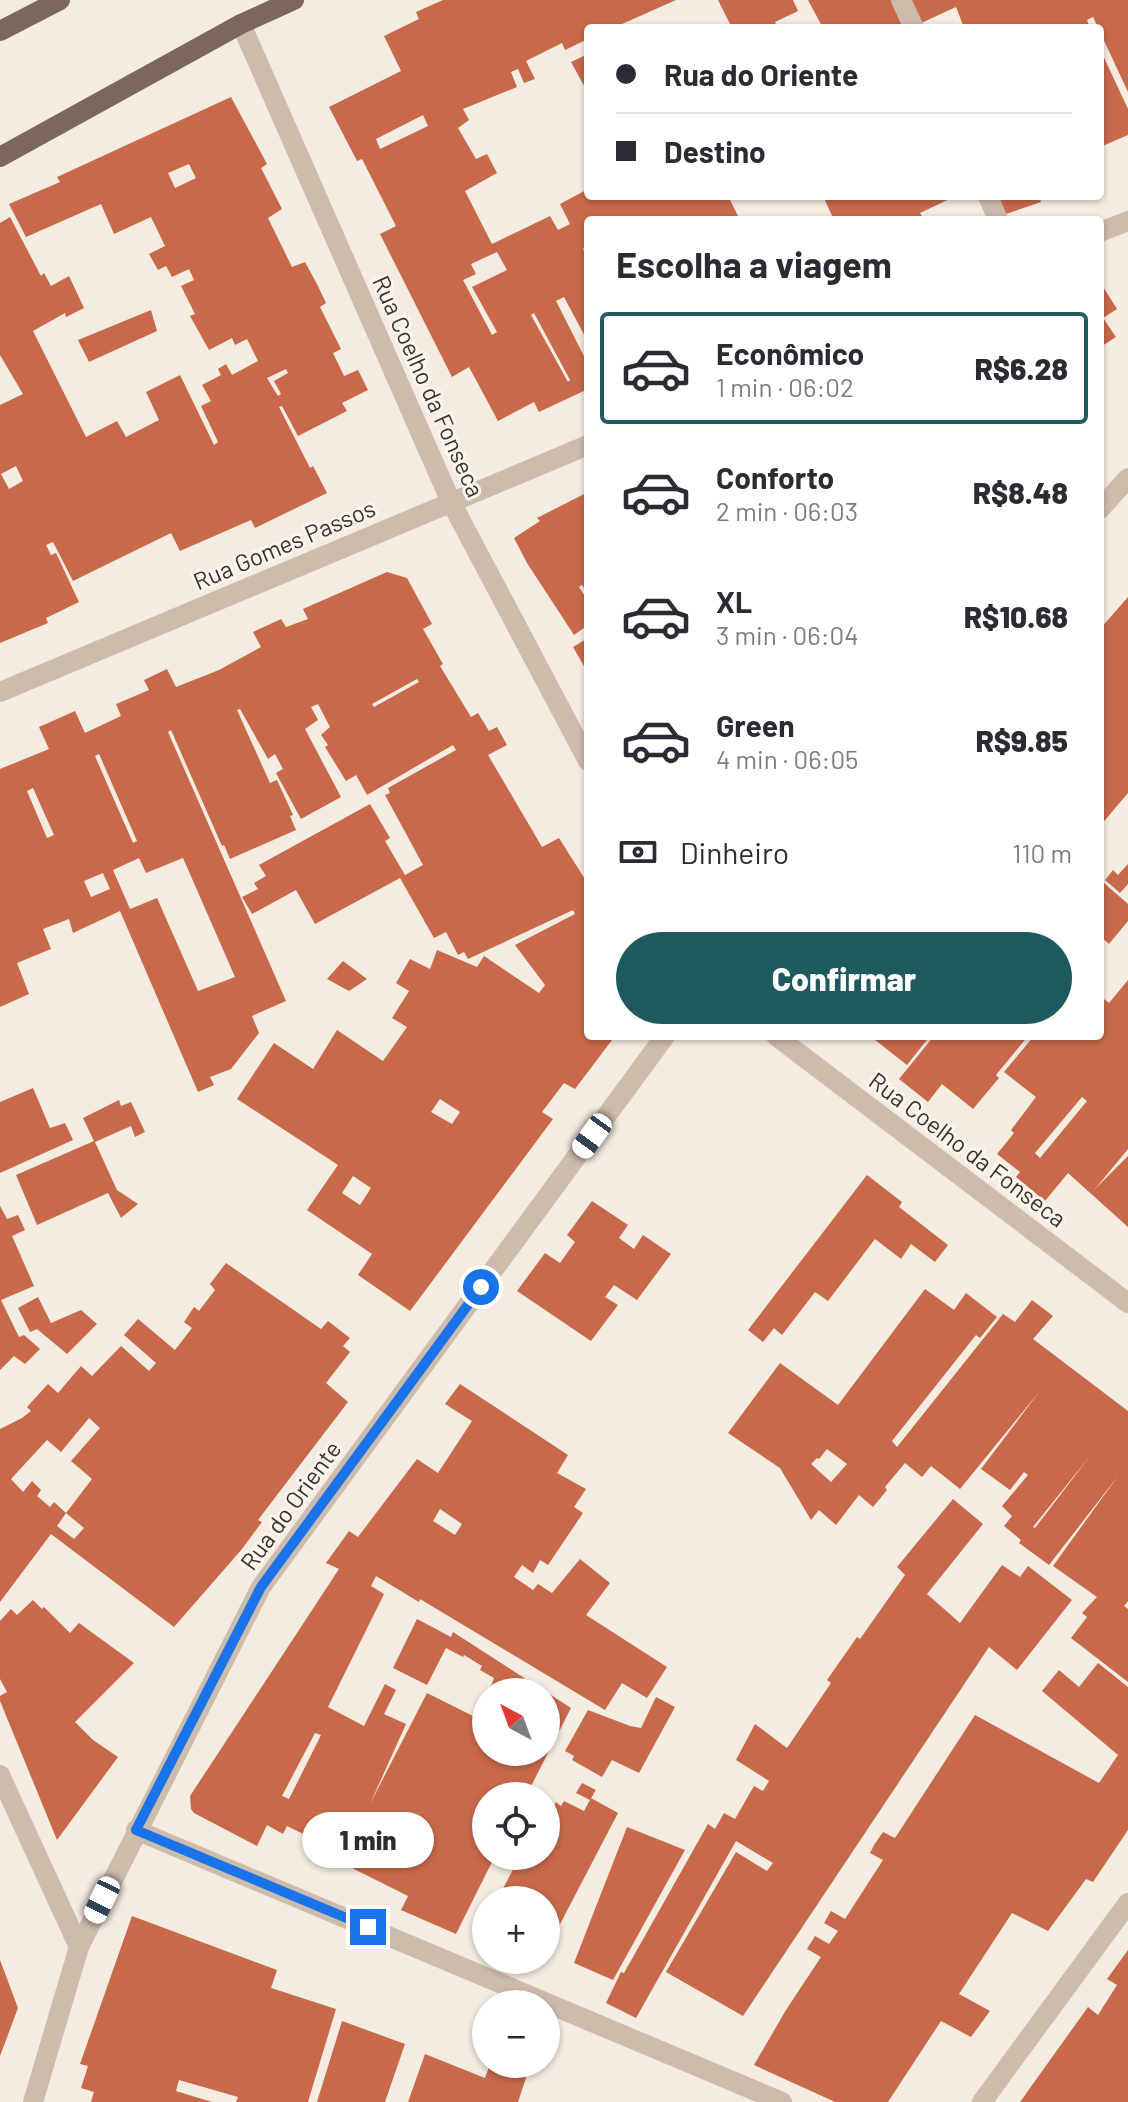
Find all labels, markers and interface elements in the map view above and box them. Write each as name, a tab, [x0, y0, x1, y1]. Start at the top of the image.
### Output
text: Rua do Oriente	[664, 56, 858, 92]
text: Destino	[664, 133, 766, 169]
text: Escolha a viagem	[616, 242, 892, 285]
street label: Rua Coelho da Fonseca	[367, 271, 491, 501]
icon: car	[620, 332, 692, 404]
text: Econômico	[716, 335, 864, 371]
text: R$6.28	[974, 350, 1068, 386]
text: 1 min · 06:02	[716, 371, 854, 402]
icon: car	[620, 456, 692, 528]
text: Conforto	[716, 459, 834, 495]
text: R$8.48	[973, 474, 1068, 510]
street label: Rua Gomes Passos	[189, 493, 379, 595]
text: 2 min · 06:03	[716, 495, 858, 526]
icon: car	[620, 580, 692, 652]
text: XL	[716, 583, 752, 619]
text: R$10.68	[964, 598, 1068, 634]
text: 3 min · 06:04	[716, 619, 859, 650]
icon: car	[620, 704, 692, 776]
text: Green	[716, 707, 795, 743]
text: R$9.85	[975, 722, 1068, 758]
text: 4 min · 06:05	[716, 743, 858, 774]
icon: cash	[616, 830, 660, 874]
text: Dinheiro	[680, 834, 789, 870]
text: 110 m	[1012, 837, 1072, 868]
button: Confirmar	[616, 932, 1072, 1024]
street label: Rua Coelho da Fonseca	[864, 1065, 1072, 1233]
car	[568, 1110, 616, 1162]
route start	[463, 1269, 499, 1305]
street label: Rua do Oriente	[234, 1435, 346, 1575]
north arrow	[472, 1678, 560, 1766]
map controls	[472, 1678, 560, 2078]
button: locate	[472, 1782, 560, 1870]
callout: 1 min	[302, 1811, 434, 1867]
text: 1 min	[339, 1824, 397, 1855]
car	[81, 1873, 123, 1927]
button: +	[472, 1886, 560, 1974]
route end	[350, 1909, 386, 1945]
button: −	[472, 1990, 560, 2078]

